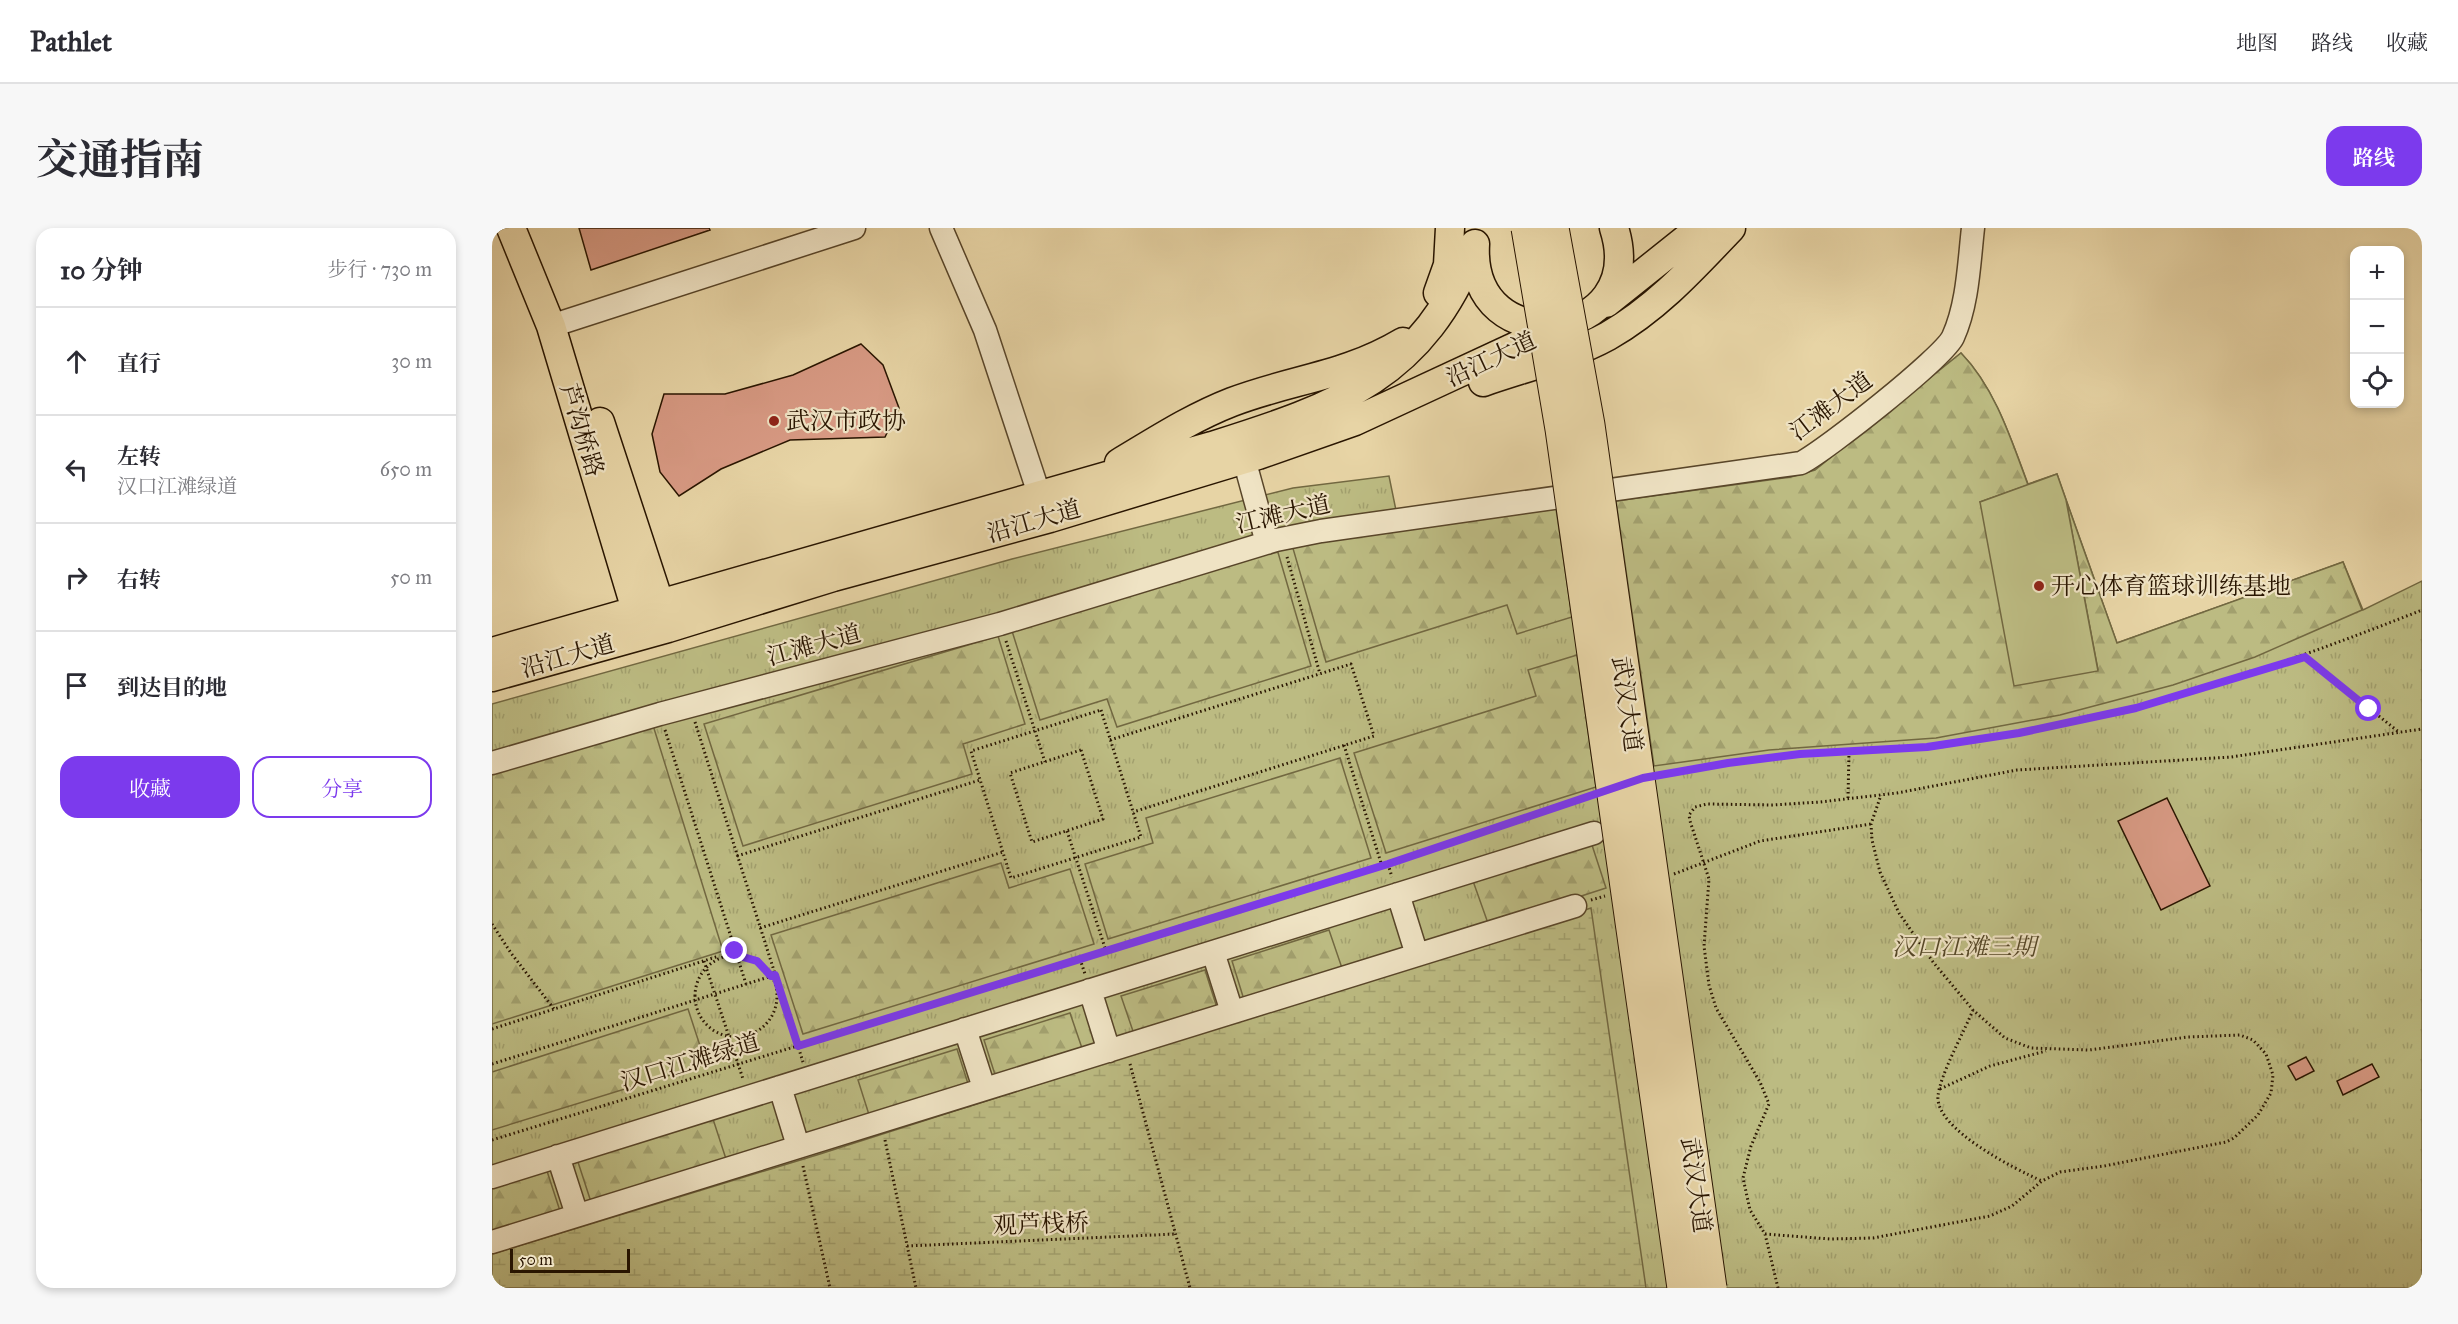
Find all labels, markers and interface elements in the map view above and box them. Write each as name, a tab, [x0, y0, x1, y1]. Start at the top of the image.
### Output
text: Pathlet	[30, 24, 112, 59]
text: 地图	[2236, 30, 2278, 56]
text: 路线	[2311, 30, 2353, 56]
text: 收藏	[2386, 30, 2428, 56]
button: 路线	[2326, 126, 2422, 186]
text: 交通指南	[36, 134, 204, 186]
map controls	[2350, 246, 2404, 408]
button: +	[2350, 246, 2404, 300]
text: 10 分钟	[60, 254, 143, 286]
text: 步行 · 730 m	[328, 257, 432, 281]
button: −	[2350, 300, 2404, 354]
street label: 沿江大道	[1441, 325, 1541, 393]
icon: ahead	[60, 345, 93, 378]
text: 30 m	[391, 349, 432, 373]
text: 直行	[117, 350, 161, 377]
button: locate	[2350, 354, 2404, 408]
street label: 江滩大道	[1784, 365, 1878, 447]
street label: 芦沟桥路	[554, 380, 610, 480]
place label: 武汉市政协	[786, 406, 906, 436]
marker: 武汉市政协	[767, 414, 781, 428]
text: 左转	[117, 443, 161, 470]
icon: left	[60, 453, 93, 486]
text: 650 m	[380, 457, 432, 481]
text: 汉口江滩绿道	[117, 474, 237, 498]
street label: 江滩大道	[1233, 489, 1333, 539]
street label: 沿江大道	[984, 493, 1084, 549]
icon: right	[60, 561, 93, 594]
text: 50 m	[390, 565, 432, 589]
text: 右转	[117, 566, 161, 593]
place label: 开心体育篮球训练基地	[2051, 571, 2291, 601]
marker: 开心体育篮球训练基地	[2032, 579, 2046, 593]
street label: 江滩大道	[764, 618, 864, 672]
street label: 沿江大道	[518, 628, 618, 684]
street label: 武汉大道	[1605, 654, 1649, 754]
icon: arrive	[60, 669, 93, 702]
text: 到达目的地	[117, 674, 227, 701]
route start	[2355, 695, 2381, 721]
button: 收藏	[60, 756, 240, 818]
button: 分享	[252, 756, 432, 818]
park label: 汉口江滩三期	[1892, 932, 2040, 962]
route end	[721, 937, 747, 963]
street label: 汉口江滩绿道	[617, 1027, 763, 1097]
street label: 武汉大道	[1674, 1135, 1718, 1235]
street label: 观芦栈桥	[993, 1207, 1089, 1241]
scale bar	[510, 1246, 630, 1274]
text: 50 m	[519, 1250, 553, 1269]

